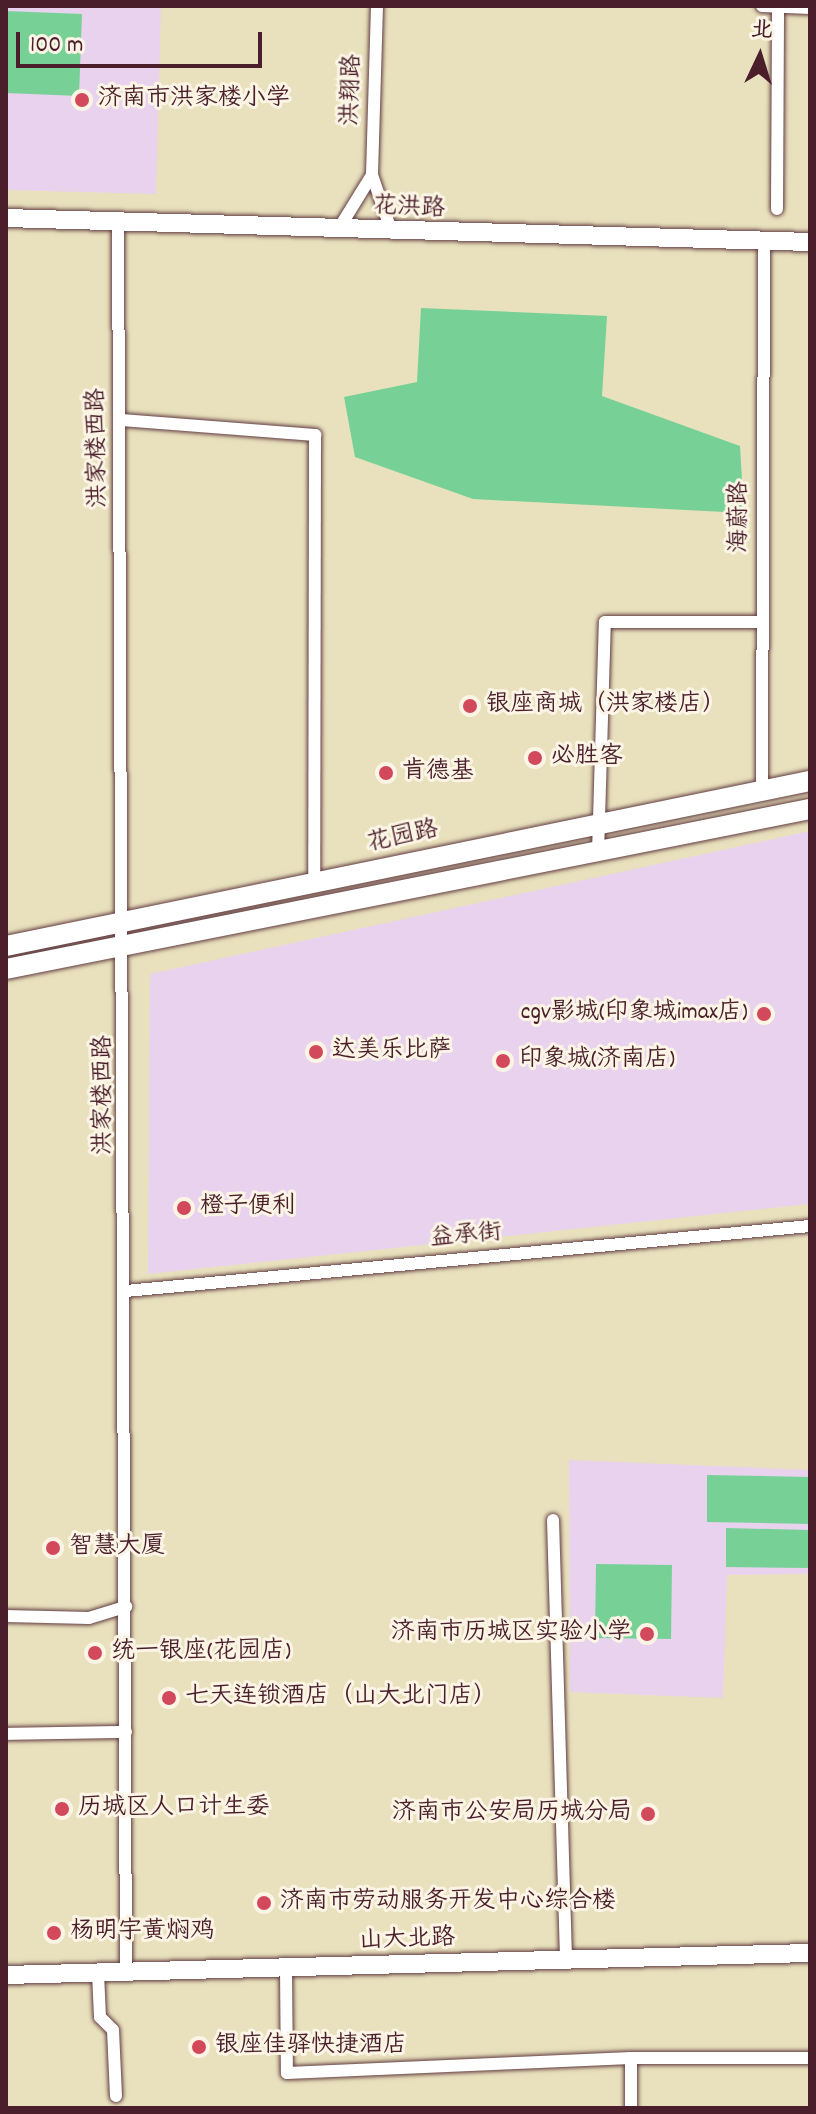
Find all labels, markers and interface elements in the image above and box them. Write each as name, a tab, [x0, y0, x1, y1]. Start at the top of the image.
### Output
text: 北	[750, 15, 774, 48]
scale bar	[20, 16, 266, 66]
north arrow	[720, 16, 800, 96]
text: 100 m	[30, 29, 83, 63]
street label: 洪翔路	[337, 54, 369, 126]
place label: 济南市洪家楼小学	[98, 86, 290, 114]
marker: 济南市洪家楼小学	[73, 91, 91, 109]
street label: 花洪路	[372, 193, 446, 225]
street label: 洪家楼西路	[84, 388, 114, 508]
street label: 海蔚路	[727, 481, 755, 553]
place label: 银座商城（洪家楼店）	[486, 692, 726, 720]
marker: 银座商城（洪家楼店）	[461, 697, 479, 715]
place label: 必胜客	[551, 744, 623, 772]
marker: 必胜客	[526, 749, 544, 767]
place label: 肯德基	[402, 759, 474, 787]
marker: 肯德基	[377, 764, 395, 782]
street label: 花园路	[365, 816, 441, 860]
place label: cgv影城(印象城imax店)	[521, 1000, 748, 1028]
marker: cgv影城(印象城imax店)	[755, 1005, 773, 1023]
street label: 洪家楼西路	[91, 1035, 119, 1155]
place label: 达美乐比萨	[332, 1038, 452, 1066]
marker: 达美乐比萨	[307, 1043, 325, 1061]
place label: 印象城(济南店)	[519, 1047, 675, 1075]
marker: 印象城(济南店)	[494, 1052, 512, 1070]
place label: 橙子便利	[200, 1194, 296, 1222]
marker: 橙子便利	[175, 1199, 193, 1217]
street label: 益承街	[429, 1220, 503, 1254]
place label: 智慧大厦	[69, 1534, 165, 1562]
marker: 智慧大厦	[44, 1539, 62, 1557]
place label: 济南市历城区实验小学	[391, 1620, 631, 1648]
marker: 济南市历城区实验小学	[638, 1625, 656, 1643]
place label: 统一银座(花园店)	[111, 1639, 291, 1667]
marker: 统一银座(花园店)	[86, 1644, 104, 1662]
place label: 七天连锁酒店（山大北门店）	[185, 1684, 497, 1712]
marker: 七天连锁酒店（山大北门店）	[160, 1689, 178, 1707]
place label: 历城区人口计生委	[78, 1795, 270, 1823]
marker: 历城区人口计生委	[53, 1800, 71, 1818]
place label: 济南市公安局历城分局	[392, 1800, 632, 1828]
marker: 济南市公安局历城分局	[639, 1805, 657, 1823]
place label: 济南市劳动服务开发中心综合楼	[280, 1889, 616, 1917]
marker: 济南市劳动服务开发中心综合楼	[255, 1894, 273, 1912]
place label: 杨明宇黄焖鸡	[70, 1919, 214, 1947]
marker: 杨明宇黄焖鸡	[45, 1924, 63, 1942]
street label: 山大北路	[359, 1925, 455, 1957]
place label: 银座佳驿快捷酒店	[215, 2033, 407, 2061]
marker: 银座佳驿快捷酒店	[190, 2038, 208, 2056]

